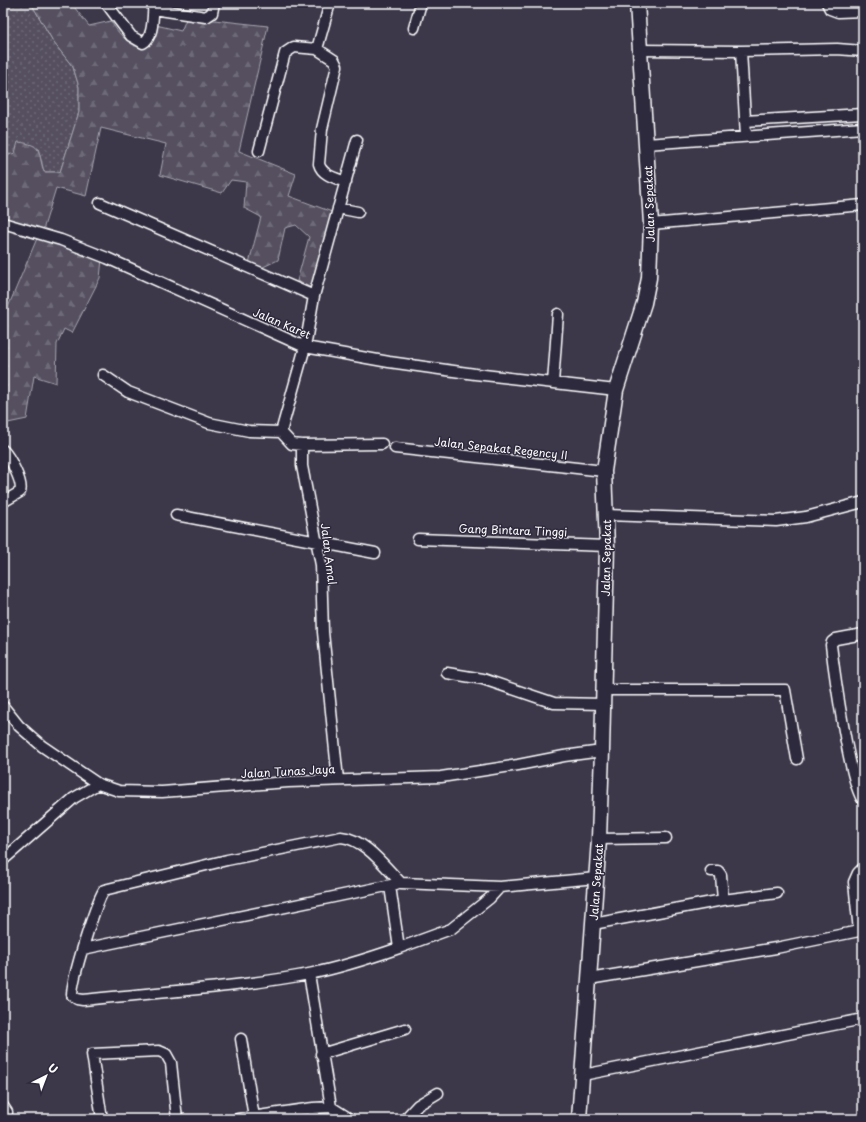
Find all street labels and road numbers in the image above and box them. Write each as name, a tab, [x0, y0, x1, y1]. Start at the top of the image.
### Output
street label: Jalan Sepakat	[639, 165, 659, 243]
street label: Jalan Karet	[250, 303, 314, 343]
street label: Jalan Sepakat Regency II	[434, 433, 568, 463]
street label: Jalan Sepakat	[597, 519, 615, 597]
street label: Gang Bintara Tinggi	[458, 520, 568, 540]
street label: Jalan Amal	[317, 522, 341, 586]
street label: Jalan Tunas Jaya	[240, 760, 336, 782]
street label: Jalan Sepakat	[585, 843, 607, 921]

